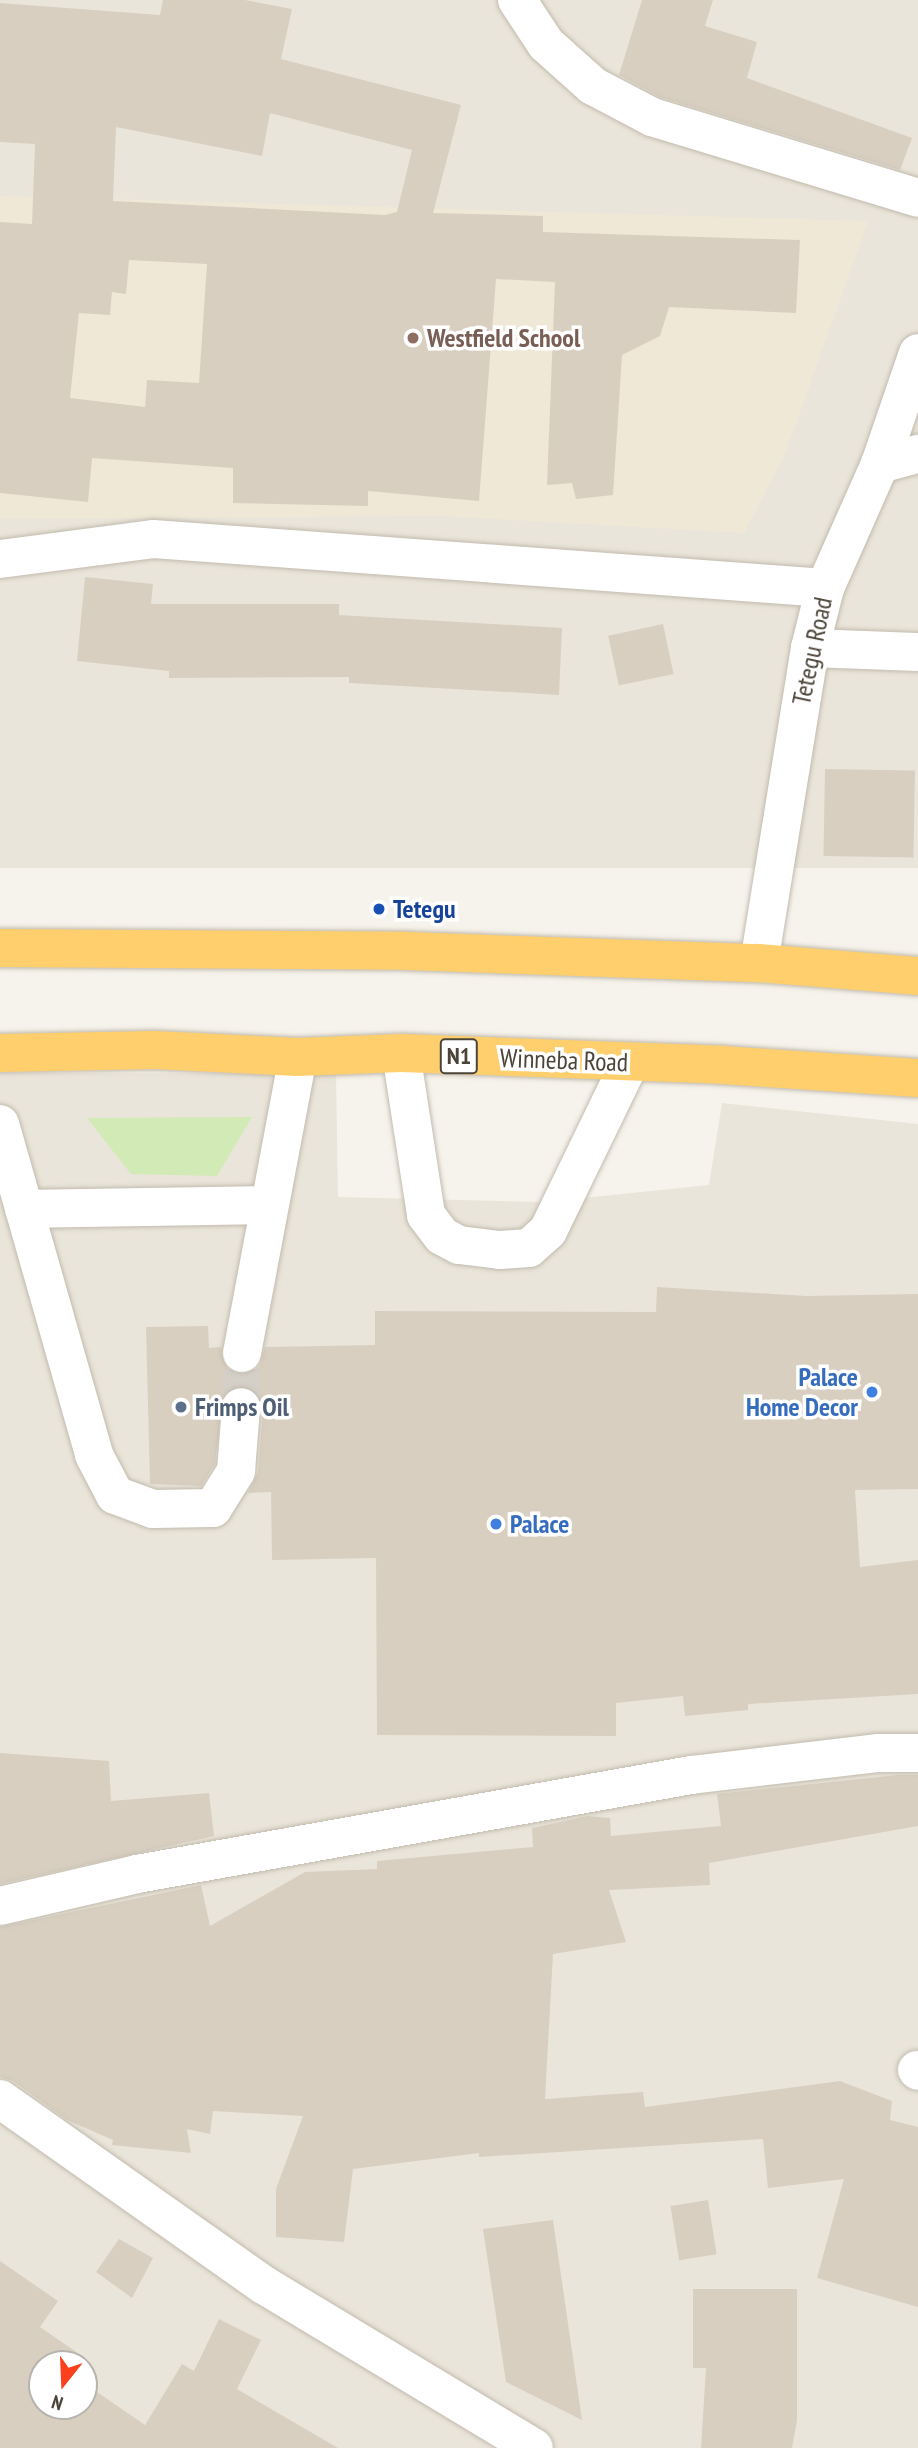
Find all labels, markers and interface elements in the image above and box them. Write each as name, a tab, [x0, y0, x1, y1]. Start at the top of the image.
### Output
place label: Westfield School	[427, 322, 580, 354]
marker: Westfield School	[405, 330, 421, 346]
street label: Tetegu Road	[785, 594, 839, 708]
place label: Tetegu	[393, 893, 456, 925]
marker: Tetegu	[371, 901, 387, 917]
road number: N1	[440, 1036, 478, 1076]
street label: Winneba Road	[499, 1042, 629, 1078]
place label: Palace Home Decor	[746, 1361, 858, 1422]
marker: Palace Home Decor	[864, 1384, 880, 1400]
place label: Frimps Oil	[195, 1391, 289, 1423]
marker: Frimps Oil	[173, 1399, 189, 1415]
place label: Palace	[510, 1508, 569, 1540]
marker: Palace	[488, 1516, 504, 1532]
north arrow	[28, 2350, 98, 2420]
text: N	[49, 2390, 66, 2416]

